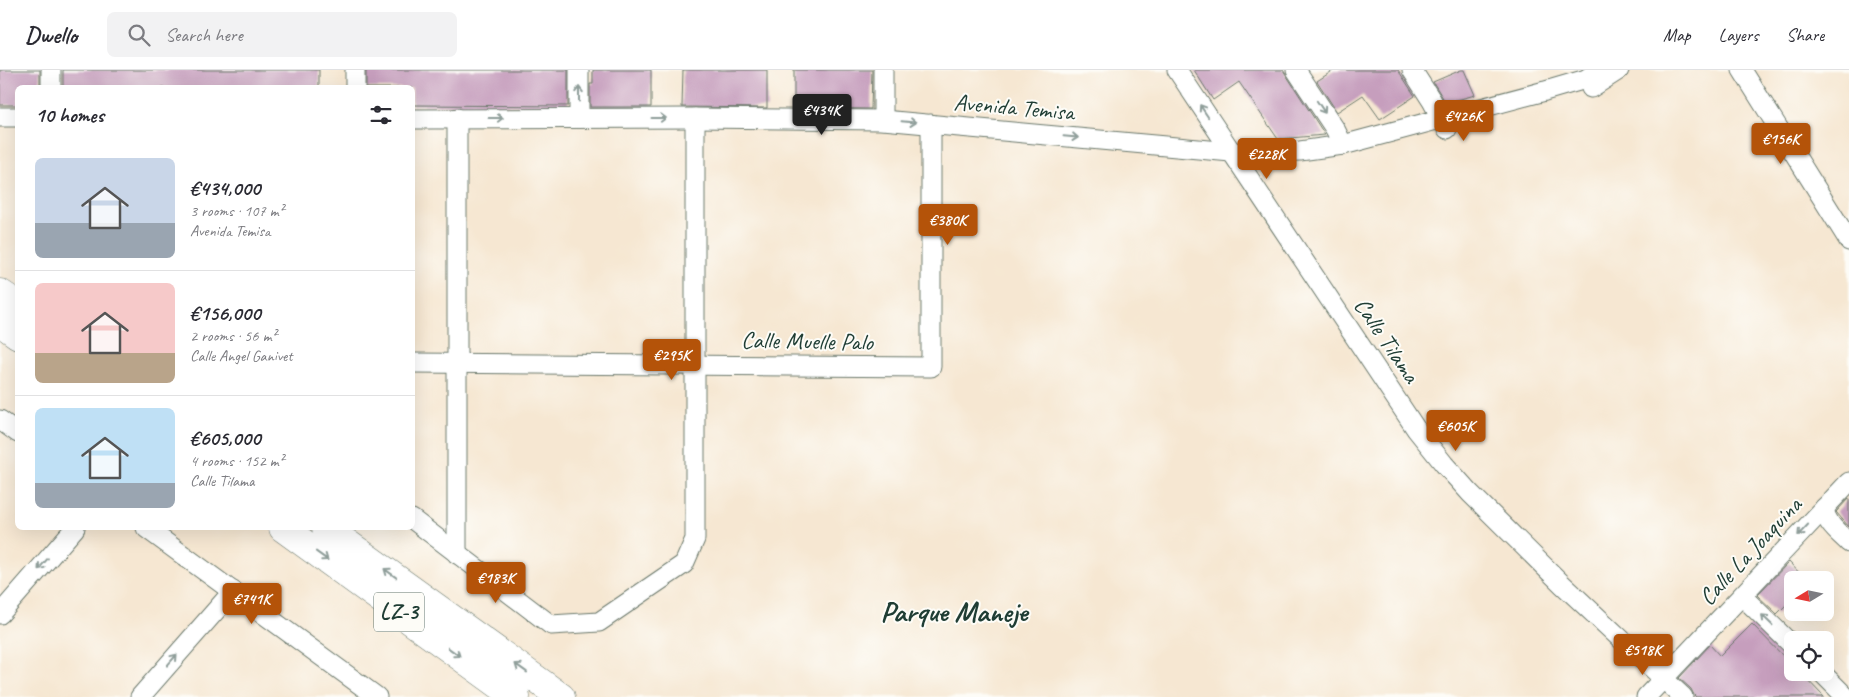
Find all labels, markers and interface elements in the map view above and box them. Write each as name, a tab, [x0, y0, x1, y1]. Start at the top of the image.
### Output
search box	[107, 12, 457, 57]
text: Dwello	[25, 20, 77, 50]
icon: search	[125, 21, 153, 49]
text: Search here	[165, 23, 243, 47]
text: Map	[1663, 24, 1691, 46]
text: Layers	[1719, 24, 1758, 46]
text: Share	[1786, 24, 1824, 46]
one-way arrow	[574, 86, 584, 102]
street label: Avenida Temisa	[953, 87, 1078, 127]
pin: €434K	[787, 93, 857, 136]
text: €434K	[804, 100, 840, 120]
one-way arrow	[1316, 100, 1326, 114]
pin: €426K	[1429, 100, 1499, 142]
icon: filters	[367, 101, 395, 129]
text: 10 homes	[35, 102, 104, 128]
one-way arrow	[1199, 104, 1209, 118]
text: €426K	[1445, 106, 1483, 126]
one-way arrow	[488, 113, 504, 123]
one-way arrow	[650, 113, 666, 123]
one-way arrow	[900, 118, 916, 127]
pin: €156K	[1746, 122, 1816, 165]
text: €156K	[1762, 129, 1800, 149]
one-way arrow	[1062, 132, 1078, 141]
pin: €228K	[1232, 138, 1302, 180]
text: €228K	[1249, 144, 1285, 164]
text: €434,000	[190, 175, 260, 201]
icon: home	[75, 178, 135, 238]
text: 3 rooms · 107 m²	[190, 201, 284, 221]
pin: €380K	[913, 204, 983, 246]
text: €380K	[930, 210, 966, 230]
text: Avenida Temisa	[190, 221, 270, 241]
street label: Calle Tilama	[1348, 292, 1427, 390]
text: €156,000	[190, 300, 260, 326]
icon: home	[75, 303, 135, 363]
street label: Calle Muelle Palo	[741, 325, 875, 357]
text: 2 rooms · 56 m²	[190, 326, 276, 346]
pin: €295K	[637, 338, 707, 381]
text: €295K	[654, 345, 690, 365]
text: Calle Angel Ganivet	[190, 346, 292, 366]
pin: €605K	[1421, 410, 1491, 452]
text: €605K	[1437, 416, 1475, 436]
text: €605,000	[190, 425, 260, 451]
icon: home	[75, 428, 135, 488]
text: 4 rooms · 152 m²	[190, 451, 284, 471]
text: Calle Tilama	[190, 471, 254, 491]
street label: Calle La Joaquina	[1692, 489, 1809, 612]
one-way arrow	[1797, 524, 1809, 537]
one-way arrow	[315, 551, 329, 561]
one-way arrow	[37, 558, 49, 571]
pin: €183K	[461, 562, 531, 604]
one-way arrow	[383, 568, 397, 579]
text: €183K	[478, 568, 514, 588]
north arrow	[1784, 571, 1834, 621]
map controls	[1784, 571, 1834, 681]
pin: €741K	[217, 582, 287, 625]
text: €741K	[234, 589, 270, 609]
road number: LZ-3	[374, 592, 424, 632]
district label: Parque Maneje	[880, 593, 1030, 630]
one-way arrow	[1761, 614, 1774, 626]
button: locate	[1784, 631, 1834, 681]
pin: €518K	[1608, 634, 1678, 676]
text: €518K	[1625, 640, 1661, 660]
one-way arrow	[446, 647, 460, 657]
one-way arrow	[166, 654, 178, 667]
one-way arrow	[515, 663, 529, 673]

